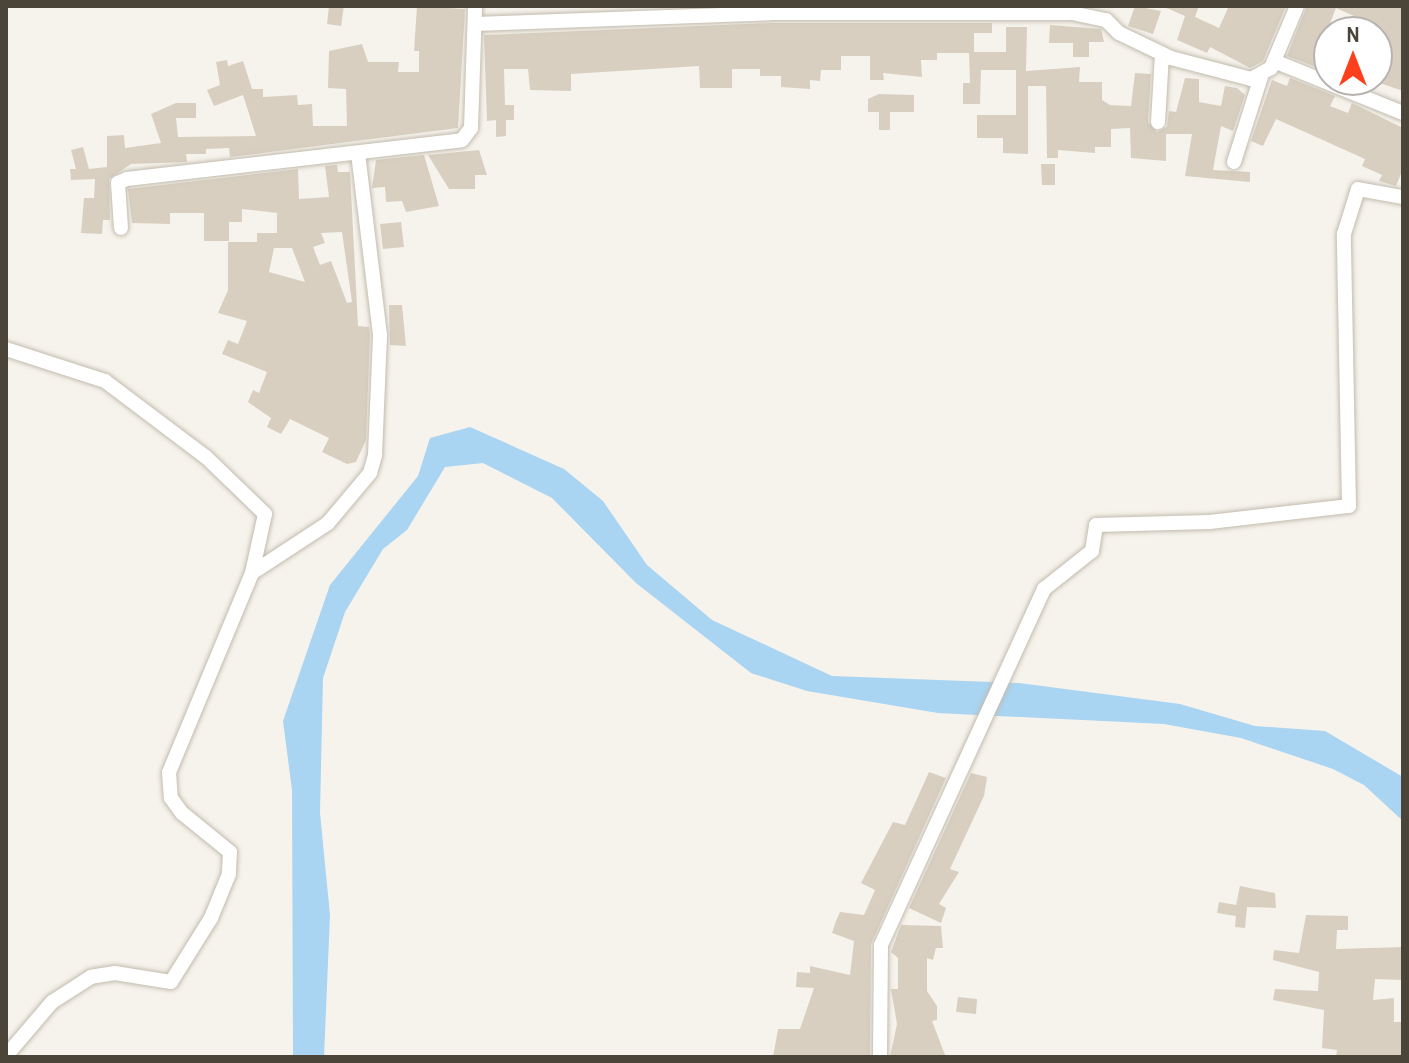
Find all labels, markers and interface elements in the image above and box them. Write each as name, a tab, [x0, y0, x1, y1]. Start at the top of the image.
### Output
north arrow	[1313, 16, 1393, 96]
text: N	[1346, 19, 1360, 49]

